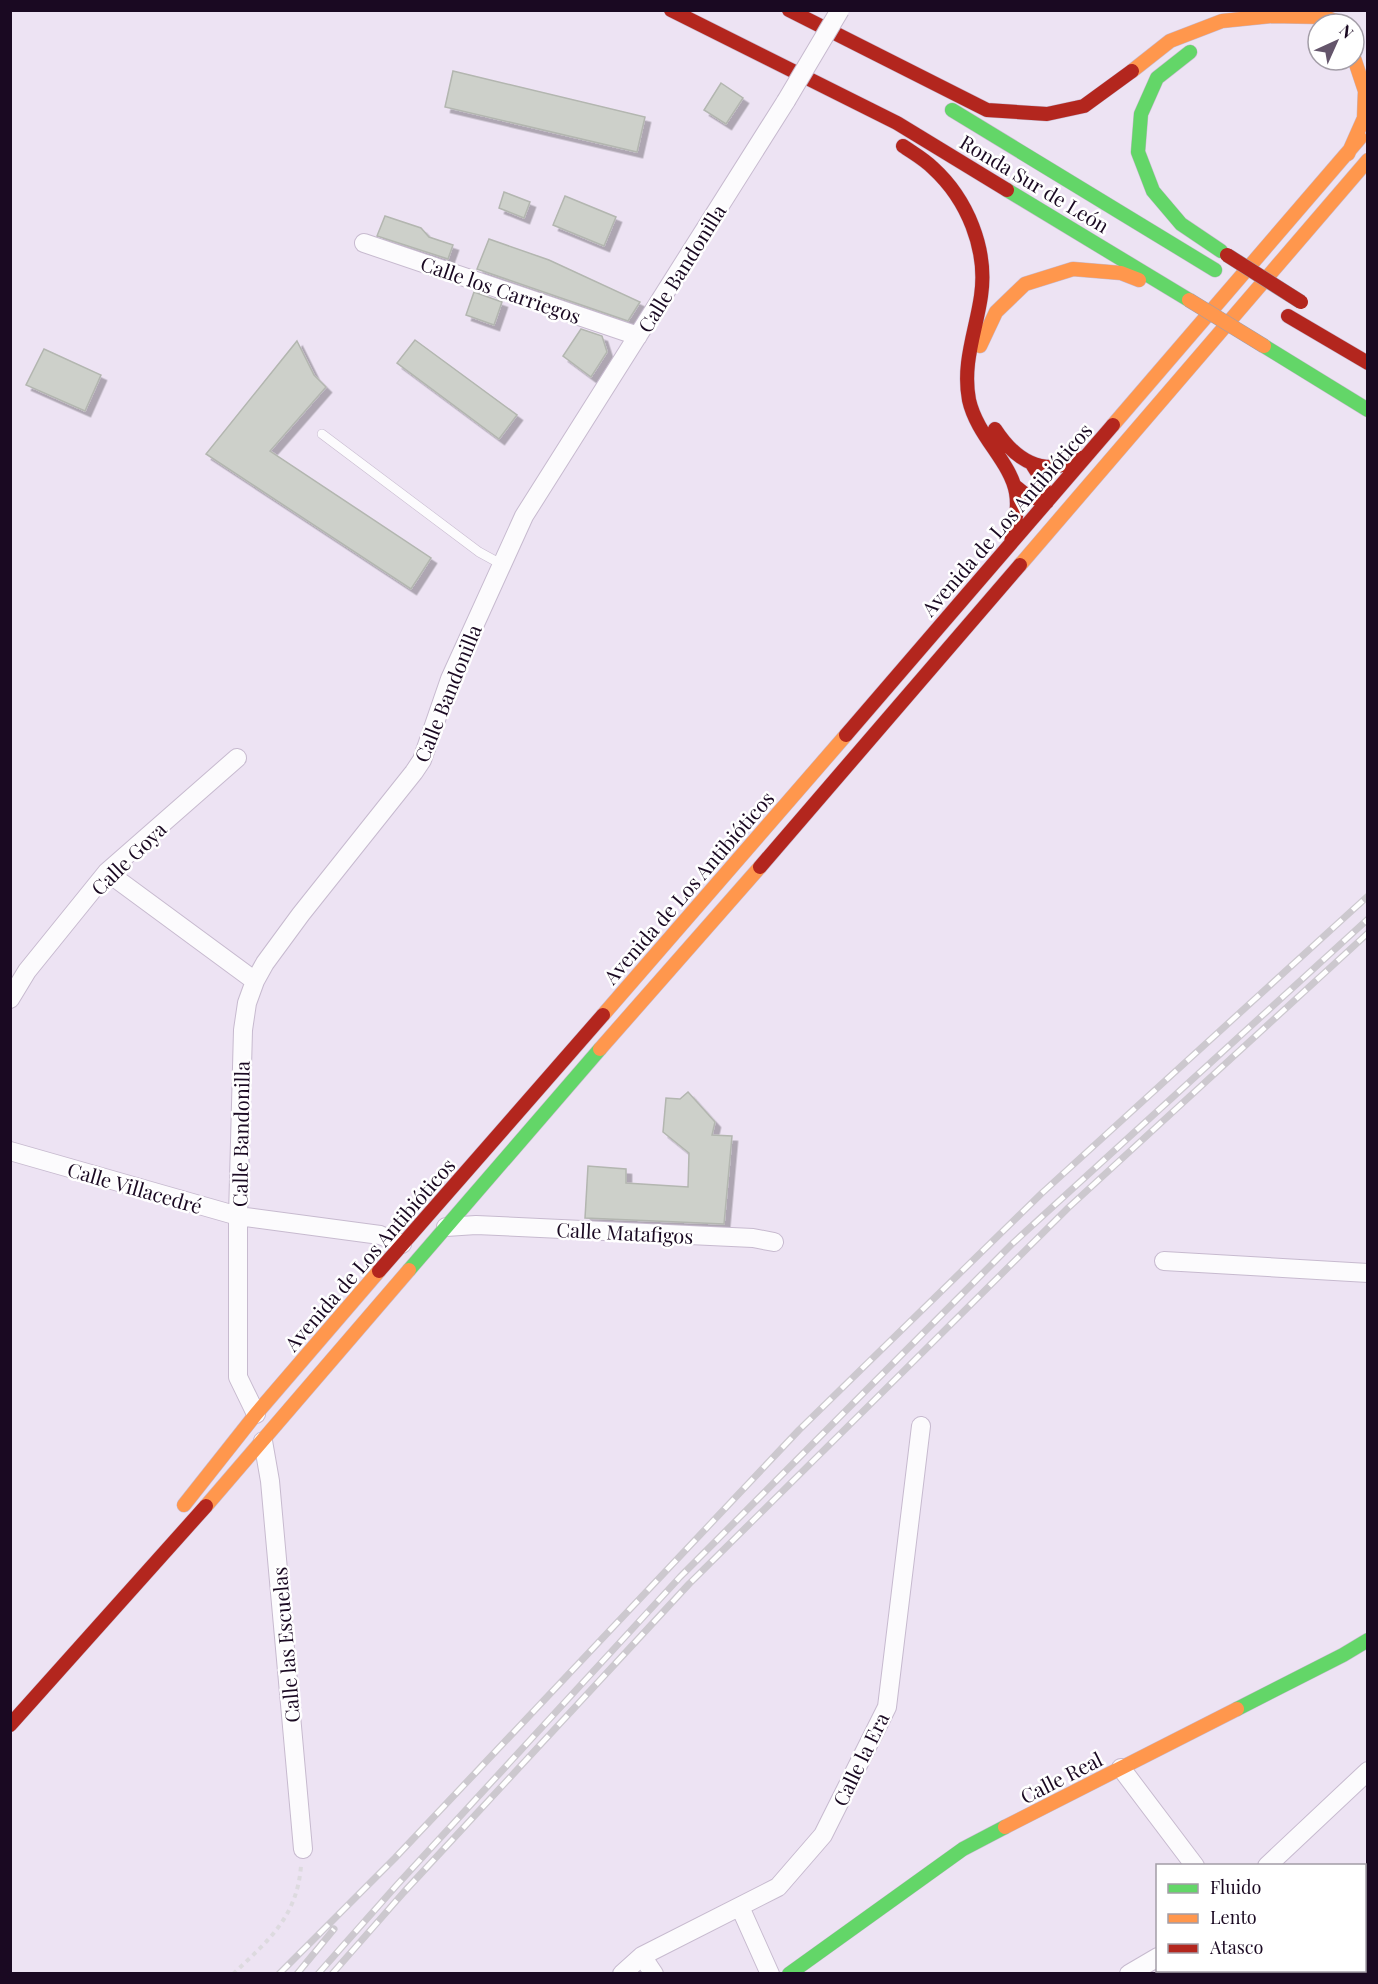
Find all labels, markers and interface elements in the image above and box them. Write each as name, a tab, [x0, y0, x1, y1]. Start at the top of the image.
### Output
north arrow	[1306, 12, 1366, 72]
text: N	[1335, 20, 1359, 43]
street label: Ronda Sur de León	[955, 128, 1115, 238]
street label: Calle Bandonilla	[631, 199, 731, 337]
street label: Calle los Carriegos	[417, 249, 585, 329]
street label: Avenida de Los Antibióticos	[914, 417, 1097, 622]
street label: Calle Bandonilla	[407, 620, 487, 766]
street label: Avenida de Los Antibióticos	[596, 785, 779, 990]
street label: Calle Goya	[85, 815, 172, 901]
street label: Calle Bandonilla	[225, 1061, 255, 1207]
street label: Avenida de Los Antibióticos	[277, 1152, 460, 1357]
street label: Calle Villacedré	[65, 1155, 205, 1219]
street label: Calle Matafigos	[556, 1215, 694, 1249]
street label: Calle las Escuelas	[265, 1566, 305, 1724]
street label: Calle la Era	[826, 1708, 894, 1810]
street label: Calle Real	[1015, 1745, 1107, 1809]
legend	[1156, 1864, 1366, 1972]
text: Fluido	[1210, 1875, 1261, 1899]
text: Lento	[1210, 1905, 1257, 1929]
text: Atasco	[1209, 1935, 1263, 1959]

